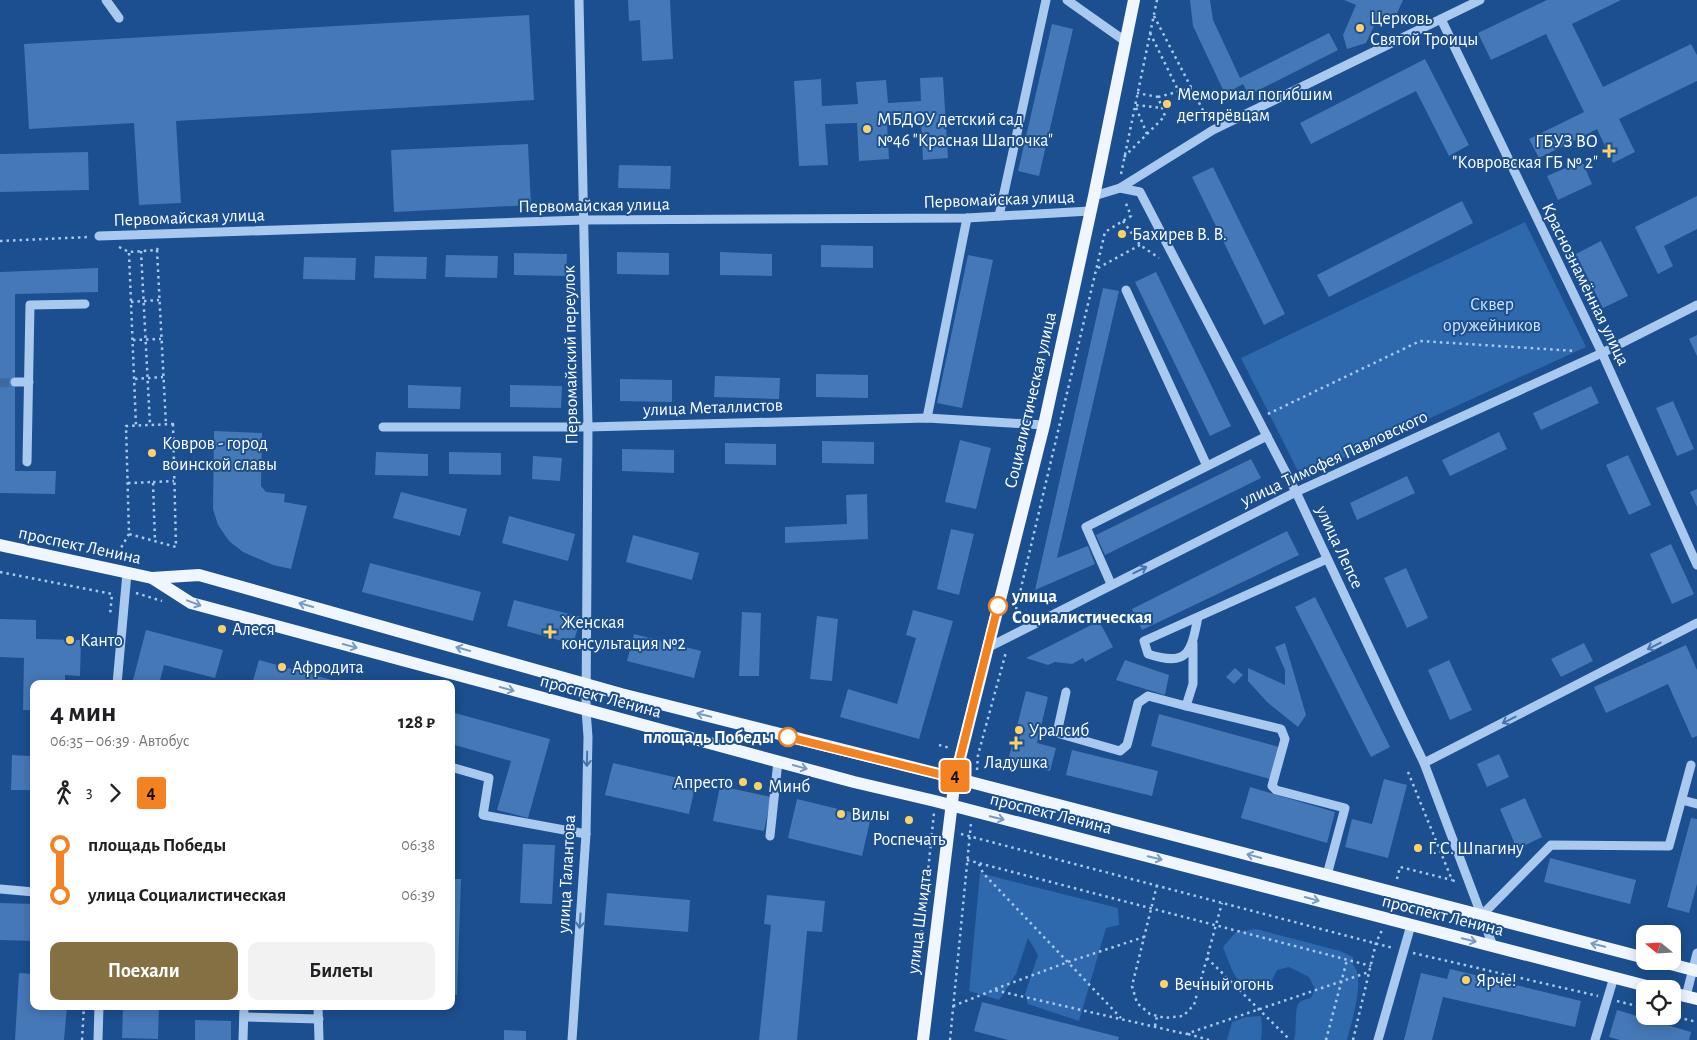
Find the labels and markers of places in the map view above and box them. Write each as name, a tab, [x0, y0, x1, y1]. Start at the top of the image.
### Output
place label: Церковь Святой Троицы	[1370, 10, 1478, 49]
marker: Церковь Святой Троицы	[1354, 22, 1366, 34]
place label: Мемориал погибшим дегтярёвцам	[1177, 85, 1333, 125]
marker: Мемориал погибшим дегтярёвцам	[1161, 98, 1173, 110]
place label: МБДОУ детский сад №46 "Красная Шапочка"	[877, 111, 1053, 150]
marker: МБДОУ детский сад №46 "Красная Шапочка"	[861, 123, 873, 135]
place label: ГБУЗ ВО "Ковровская ГБ № 2"	[1452, 133, 1598, 172]
marker: ГБУЗ ВО "Ковровская ГБ № 2"	[1602, 144, 1616, 158]
place label: Бахирев В. В.	[1132, 226, 1227, 244]
marker: Бахирев В. В.	[1116, 228, 1128, 240]
place label: Ковров - город воинской славы	[162, 435, 277, 474]
marker: Ковров - город воинской славы	[146, 447, 158, 459]
place label: улица Социалистическая	[1011, 588, 1152, 627]
marker: улица Социалистическая	[988, 596, 1008, 616]
place label: Женская консультация №2	[561, 614, 686, 653]
place label: Алеся	[232, 621, 275, 639]
marker: Алеся	[216, 623, 228, 635]
marker: Женская консультация №2	[543, 625, 557, 639]
place label: Канто	[80, 632, 123, 650]
marker: Канто	[64, 634, 76, 646]
place label: Афродита	[292, 659, 364, 677]
marker: Афродита	[276, 661, 288, 673]
place label: Уралсиб	[1029, 721, 1089, 740]
marker: Уралсиб	[1013, 724, 1025, 736]
marker: площадь Победы	[778, 727, 798, 747]
place label: площадь Победы	[643, 729, 774, 747]
marker: Ладушка	[1010, 737, 1022, 749]
place label: Ладушка	[984, 754, 1048, 772]
place label: Апресто	[674, 774, 733, 792]
marker: Апресто	[737, 776, 749, 788]
place label: Минб	[768, 777, 810, 796]
marker: Минб	[752, 780, 764, 792]
place label: Вилы	[851, 806, 890, 824]
marker: Вилы	[835, 808, 847, 820]
marker: Роспечать	[903, 814, 915, 826]
place label: Роспечать	[873, 831, 946, 849]
place label: Г. С. Шпагину	[1428, 840, 1524, 858]
marker: Г. С. Шпагину	[1412, 842, 1424, 854]
place label: Ярче!	[1476, 972, 1517, 990]
marker: Ярче!	[1460, 974, 1472, 986]
place label: Вечный огонь	[1174, 976, 1274, 994]
marker: Вечный огонь	[1158, 978, 1170, 990]

